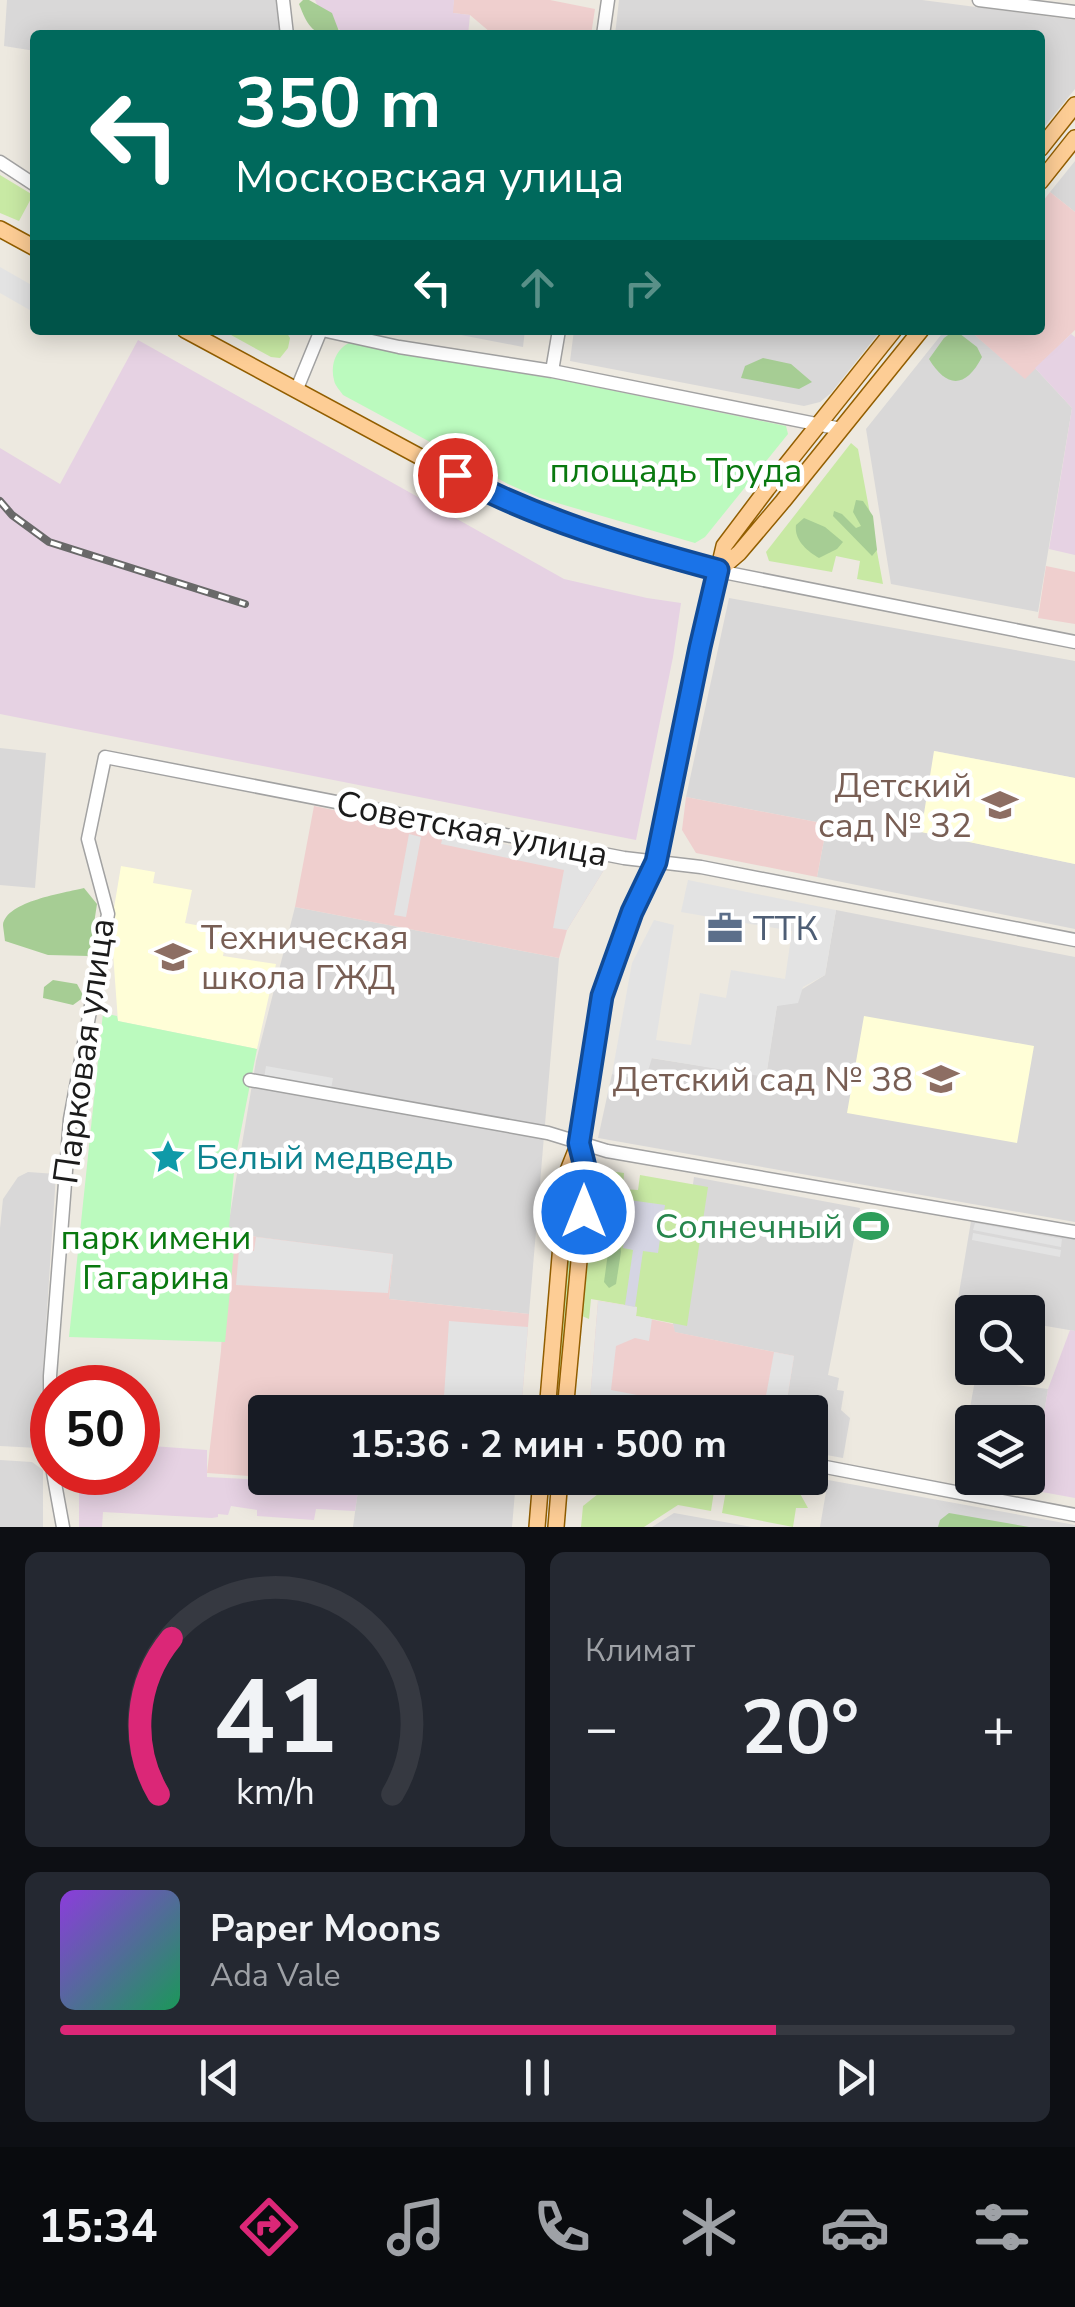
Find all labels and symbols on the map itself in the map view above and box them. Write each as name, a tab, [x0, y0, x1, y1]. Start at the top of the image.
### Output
pin	[413, 433, 498, 518]
park label: площадь Труда	[550, 447, 802, 494]
place label: Детский сад № 32	[818, 762, 972, 849]
street label: Советская улица	[332, 780, 612, 878]
school or university icon: Детский сад № 32	[981, 786, 1019, 824]
place label: ТТК	[753, 905, 819, 952]
office icon: ТТК	[706, 909, 744, 947]
place label: Техническая школа ГЖД	[201, 914, 409, 1001]
street label: Парковая улица	[42, 915, 126, 1187]
school or university icon: Техническая школа ГЖД	[154, 938, 192, 976]
place label: Детский сад № 38	[613, 1056, 913, 1103]
school or university icon: Детский сад № 38	[922, 1060, 960, 1098]
place label: Белый медведь	[196, 1134, 454, 1181]
place icon: Белый медведь	[149, 1138, 187, 1176]
position arrow	[532, 1160, 636, 1264]
place label: Солнечный	[655, 1203, 843, 1250]
sports icon: Солнечный	[852, 1207, 890, 1245]
park label: парк имени Гагарина	[61, 1214, 251, 1301]
speed limit sign: 50	[30, 1365, 160, 1495]

